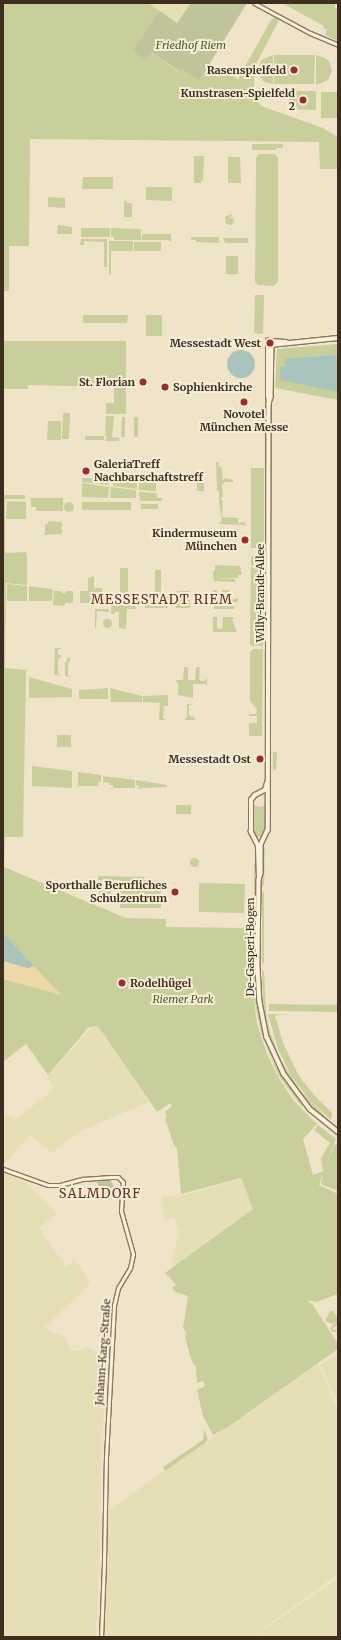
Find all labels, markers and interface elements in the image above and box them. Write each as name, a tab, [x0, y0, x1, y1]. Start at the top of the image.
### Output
park label: Friedhof Riem	[156, 38, 226, 52]
place label: Rasenspielfeld	[207, 63, 286, 77]
marker: Rasenspielfeld	[289, 65, 299, 75]
place label: Kunstrasen-Spielfeld 2	[181, 87, 295, 113]
marker: Kunstrasen-Spielfeld 2	[298, 95, 308, 105]
place label: Messestadt West	[170, 336, 261, 350]
marker: Messestadt West	[264, 337, 276, 349]
place label: St. Florian	[79, 375, 135, 389]
marker: St. Florian	[138, 377, 148, 387]
place label: Sophienkirche	[173, 380, 252, 394]
marker: Sophienkirche	[160, 382, 170, 392]
marker: Novotel München Messe	[239, 397, 249, 407]
place label: Novotel München Messe	[200, 408, 288, 434]
place label: GaleriaTreff Nachbarschaftstreff	[94, 458, 203, 484]
marker: GaleriaTreff Nachbarschaftstreff	[81, 466, 91, 476]
place label: Kindermuseum München	[152, 527, 237, 553]
marker: Kindermuseum München	[240, 535, 250, 545]
street label: Willy-Brandt-Allee	[253, 544, 267, 642]
district label: MESSESTADT RIEM	[91, 592, 233, 608]
place label: Messestadt Ost	[168, 752, 251, 766]
marker: Messestadt Ost	[254, 753, 266, 765]
place label: Sporthalle Berufliches Schulzentrum	[46, 879, 167, 905]
marker: Sporthalle Berufliches Schulzentrum	[170, 887, 180, 897]
street label: De-Gasperi-Bogen	[243, 898, 257, 996]
place label: Rodelhügel	[130, 976, 191, 990]
marker: Rodelhügel	[117, 978, 127, 988]
park label: Riemer Park	[152, 992, 214, 1006]
district label: SALMDORF	[59, 1186, 141, 1202]
street label: Johann-Karg-Straße	[93, 1298, 113, 1406]

